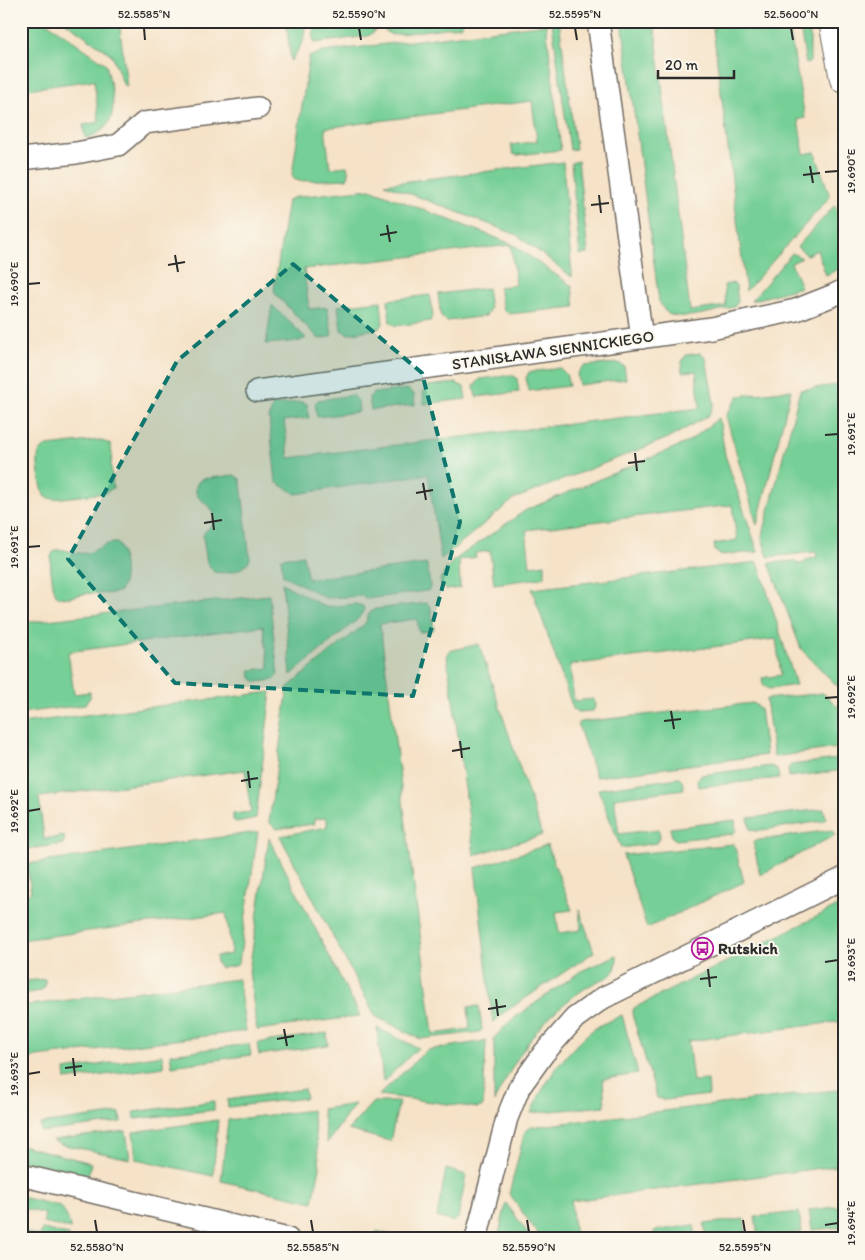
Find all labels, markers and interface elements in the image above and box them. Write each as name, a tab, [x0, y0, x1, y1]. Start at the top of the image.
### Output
text: 52.5585°N	[118, 7, 170, 21]
text: 52.5590°N	[332, 7, 386, 21]
text: 52.5595°N	[549, 7, 601, 21]
text: 52.5600°N	[764, 7, 818, 21]
scale bar	[658, 48, 734, 80]
text: 20 m	[665, 56, 699, 74]
text: 19.690°E	[844, 148, 858, 193]
text: 19.690°E	[7, 261, 21, 306]
street label: STANISŁAWA SIENNICKIEGO	[451, 326, 655, 374]
text: 19.691°E	[844, 412, 858, 456]
text: 19.691°E	[7, 525, 21, 569]
text: 19.692°E	[844, 675, 858, 719]
text: 19.692°E	[7, 789, 21, 833]
bus stop icon: Rutskich	[690, 936, 714, 960]
text: 19.693°E	[844, 938, 858, 982]
place label: Rutskich	[718, 939, 779, 958]
text: 19.693°E	[7, 1052, 21, 1096]
text: 19.694°E	[844, 1200, 858, 1245]
text: 52.5580°N	[70, 1240, 124, 1254]
text: 52.5585°N	[287, 1240, 339, 1254]
text: 52.5590°N	[502, 1240, 556, 1254]
text: 52.5595°N	[719, 1240, 771, 1254]

